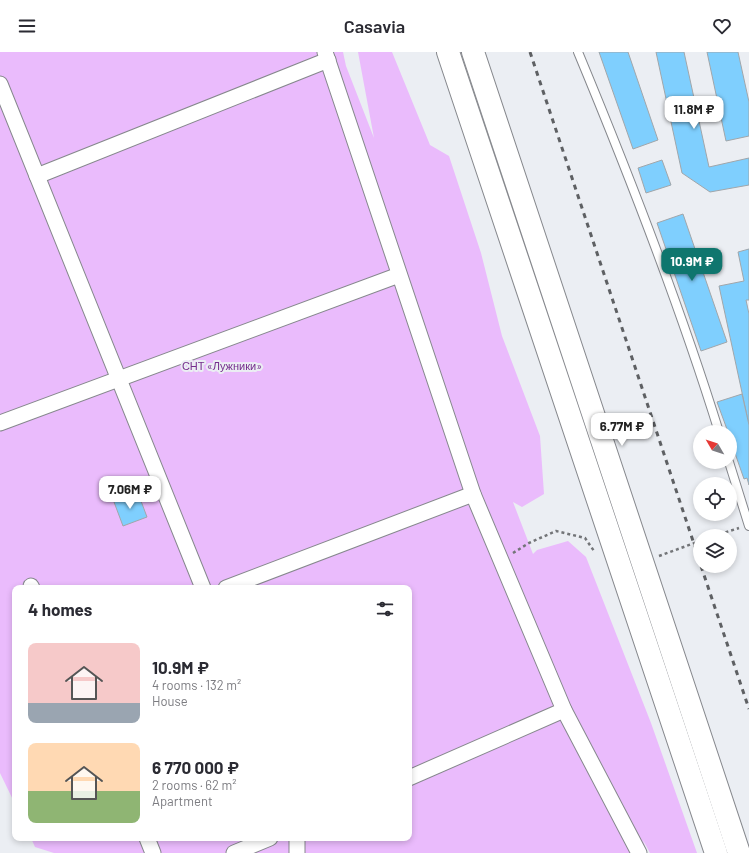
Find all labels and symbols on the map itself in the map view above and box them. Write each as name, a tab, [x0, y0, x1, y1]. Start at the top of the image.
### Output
pin: 11.8M ₽	[657, 96, 731, 130]
pin: 10.9M ₽	[655, 248, 729, 282]
park label: СНТ «Лужники»	[182, 359, 262, 372]
pin: 6.77M ₽	[585, 413, 659, 447]
north arrow	[693, 425, 737, 469]
pin: 7.06M ₽	[93, 476, 167, 510]

